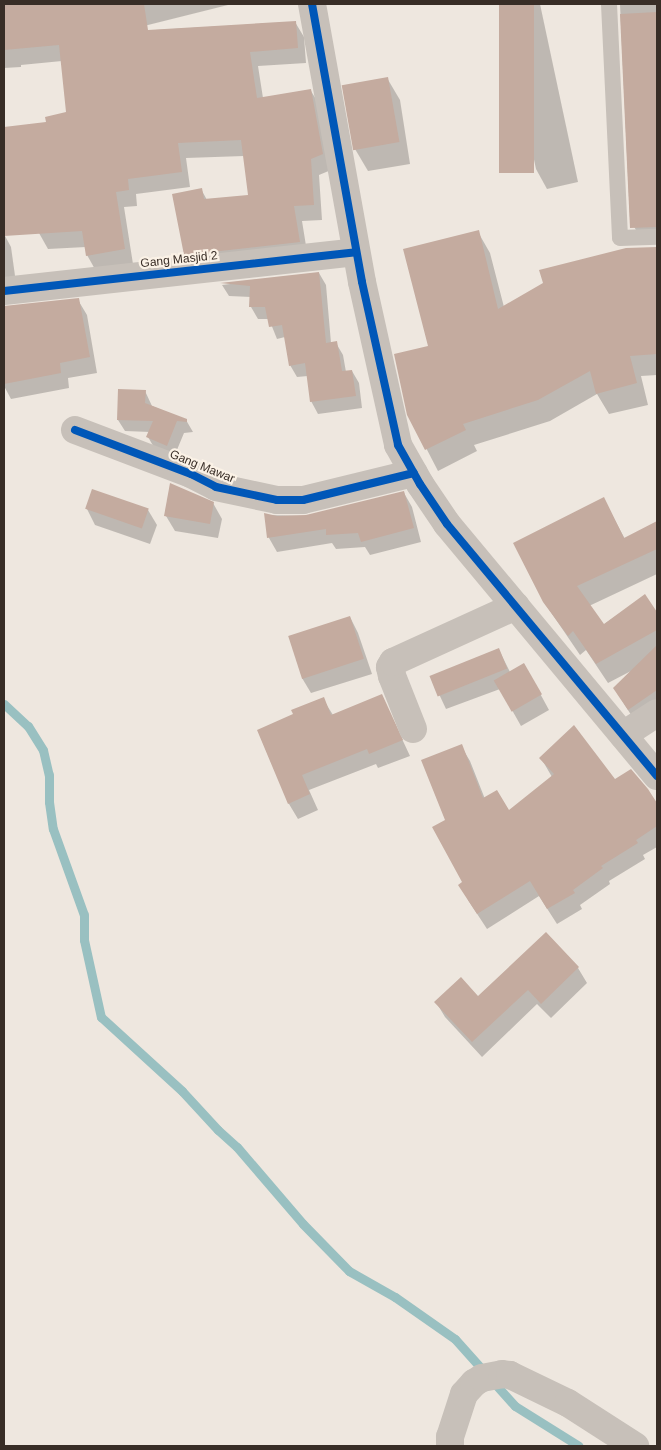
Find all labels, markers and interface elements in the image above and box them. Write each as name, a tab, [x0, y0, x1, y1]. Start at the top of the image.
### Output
street label: Gang Masjid 2	[140, 249, 218, 271]
street label: Gang Mawar	[167, 447, 237, 487]

